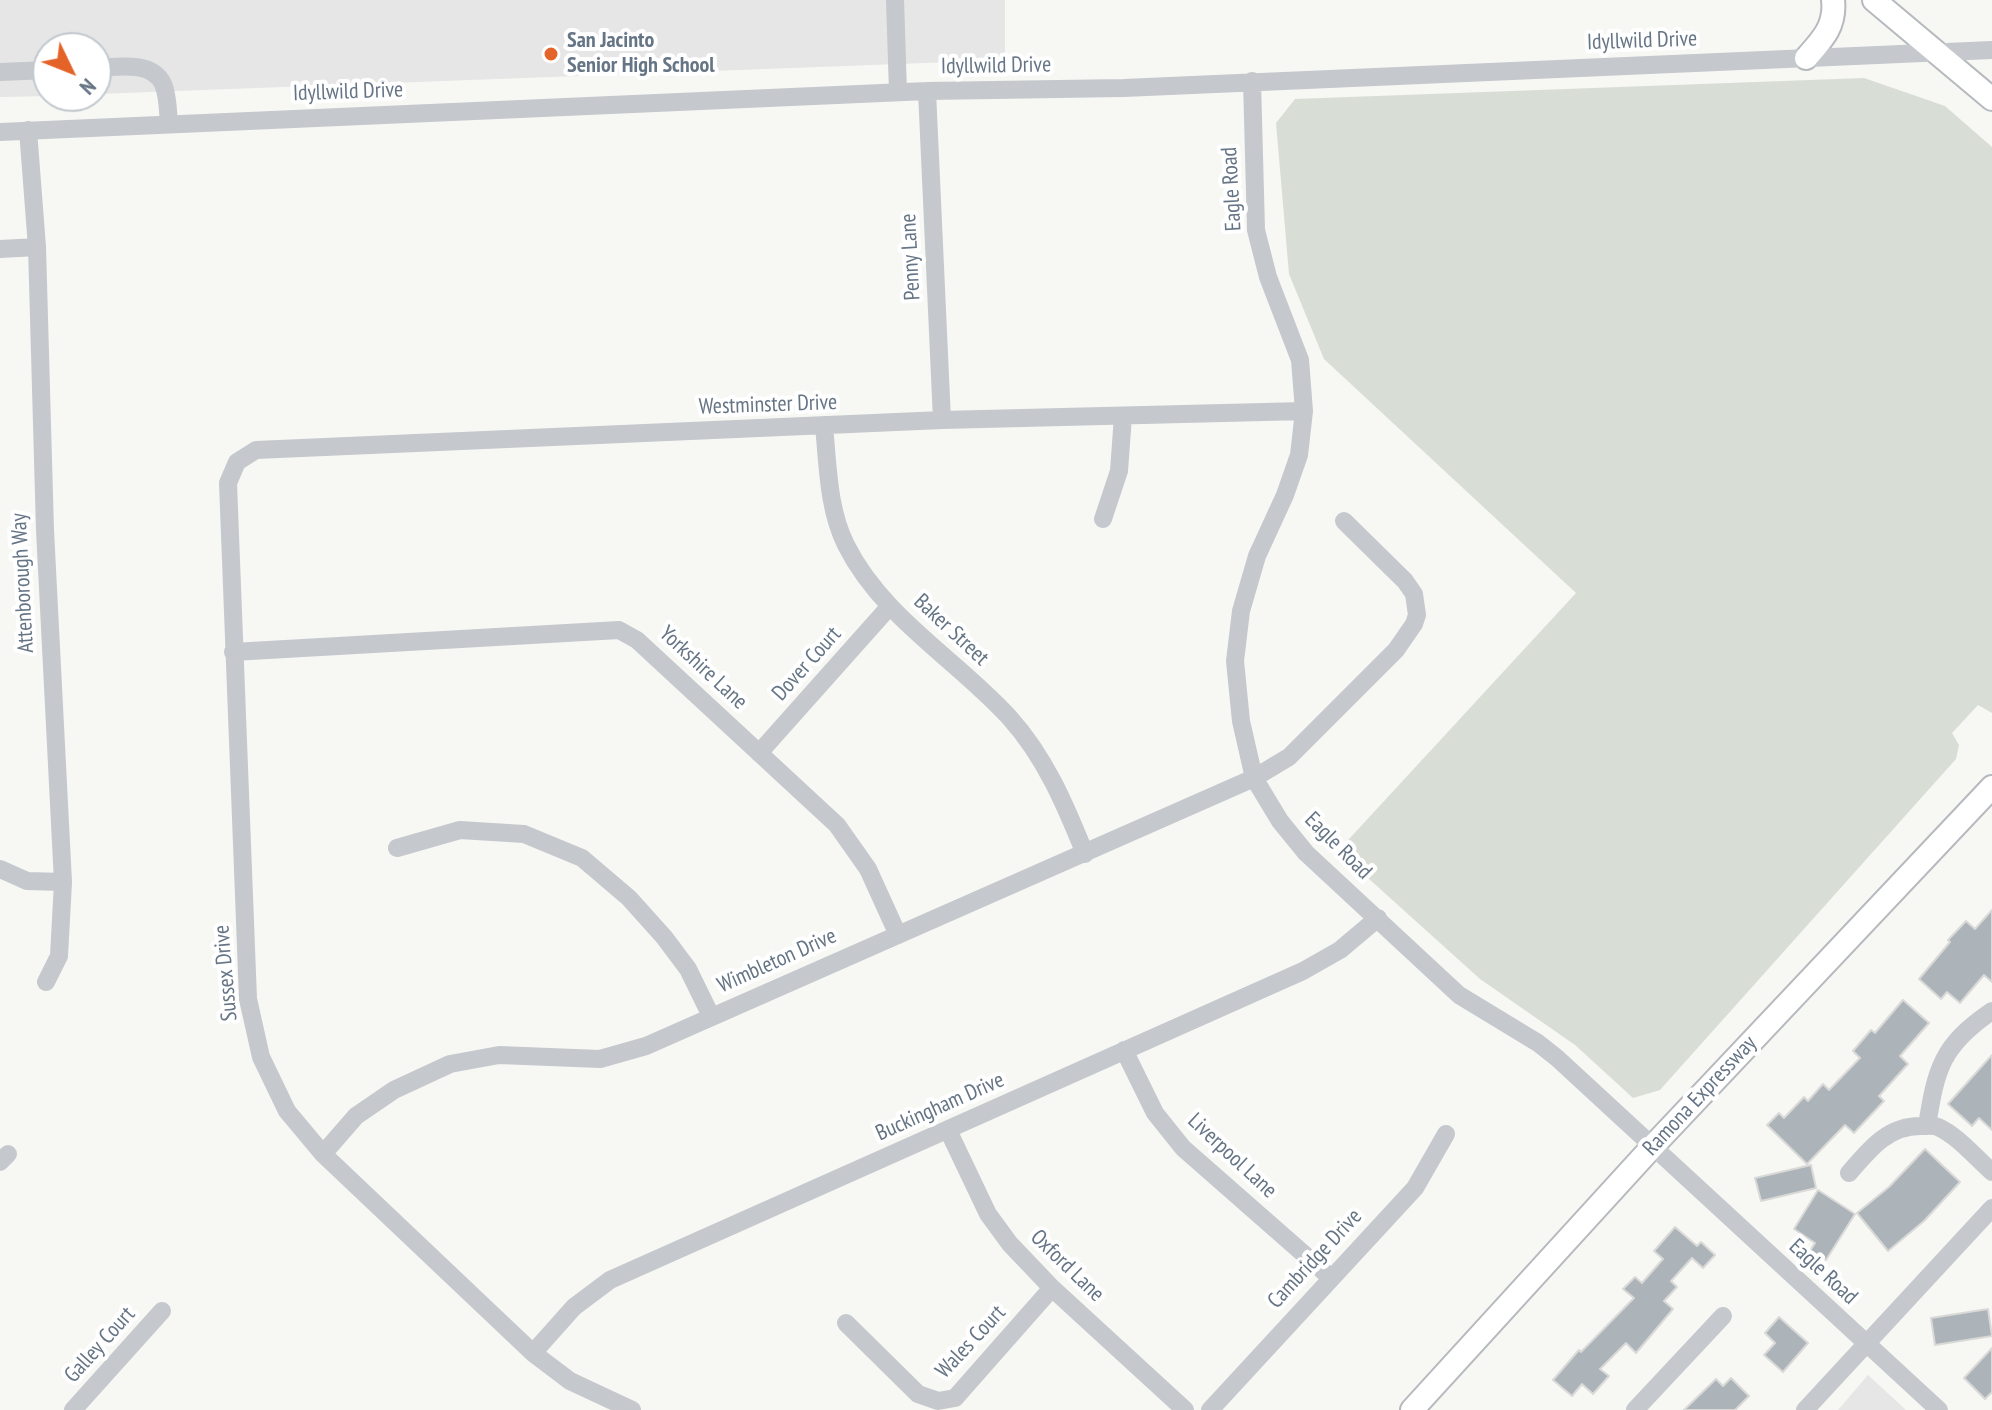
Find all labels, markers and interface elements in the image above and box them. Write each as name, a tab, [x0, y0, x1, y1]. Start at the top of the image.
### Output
street label: Idyllwild Drive	[1586, 26, 1698, 56]
place label: San Jacinto Senior High School	[567, 28, 715, 80]
north arrow	[32, 32, 112, 112]
marker: San Jacinto Senior High School	[542, 45, 560, 63]
street label: Idyllwild Drive	[941, 52, 1051, 80]
text: N	[74, 73, 102, 101]
street label: Idyllwild Drive	[292, 77, 404, 107]
street label: Eagle Road	[1217, 146, 1247, 232]
street label: Penny Lane	[896, 213, 926, 301]
street label: Westminster Drive	[698, 389, 838, 421]
street label: Attenborough Way	[6, 512, 40, 654]
street label: Baker Street	[908, 589, 994, 671]
street label: Yorkshire Lane	[654, 621, 752, 715]
street label: Dover Court	[767, 622, 847, 706]
street label: Eagle Road	[1299, 807, 1377, 885]
street label: Wimbleton Drive	[713, 923, 841, 999]
street label: Sussex Drive	[209, 924, 243, 1022]
street label: Ramona Expressway	[1638, 1031, 1762, 1161]
street label: Buckingham Drive	[872, 1067, 1008, 1147]
street label: Liverpool Lane	[1182, 1108, 1282, 1204]
street label: Cambridge Drive	[1262, 1204, 1368, 1314]
street label: Oxford Lane	[1025, 1224, 1109, 1308]
street label: Eagle Road	[1783, 1234, 1863, 1310]
street label: Wales Court	[931, 1300, 1011, 1384]
street label: Galley Court	[59, 1302, 141, 1388]

